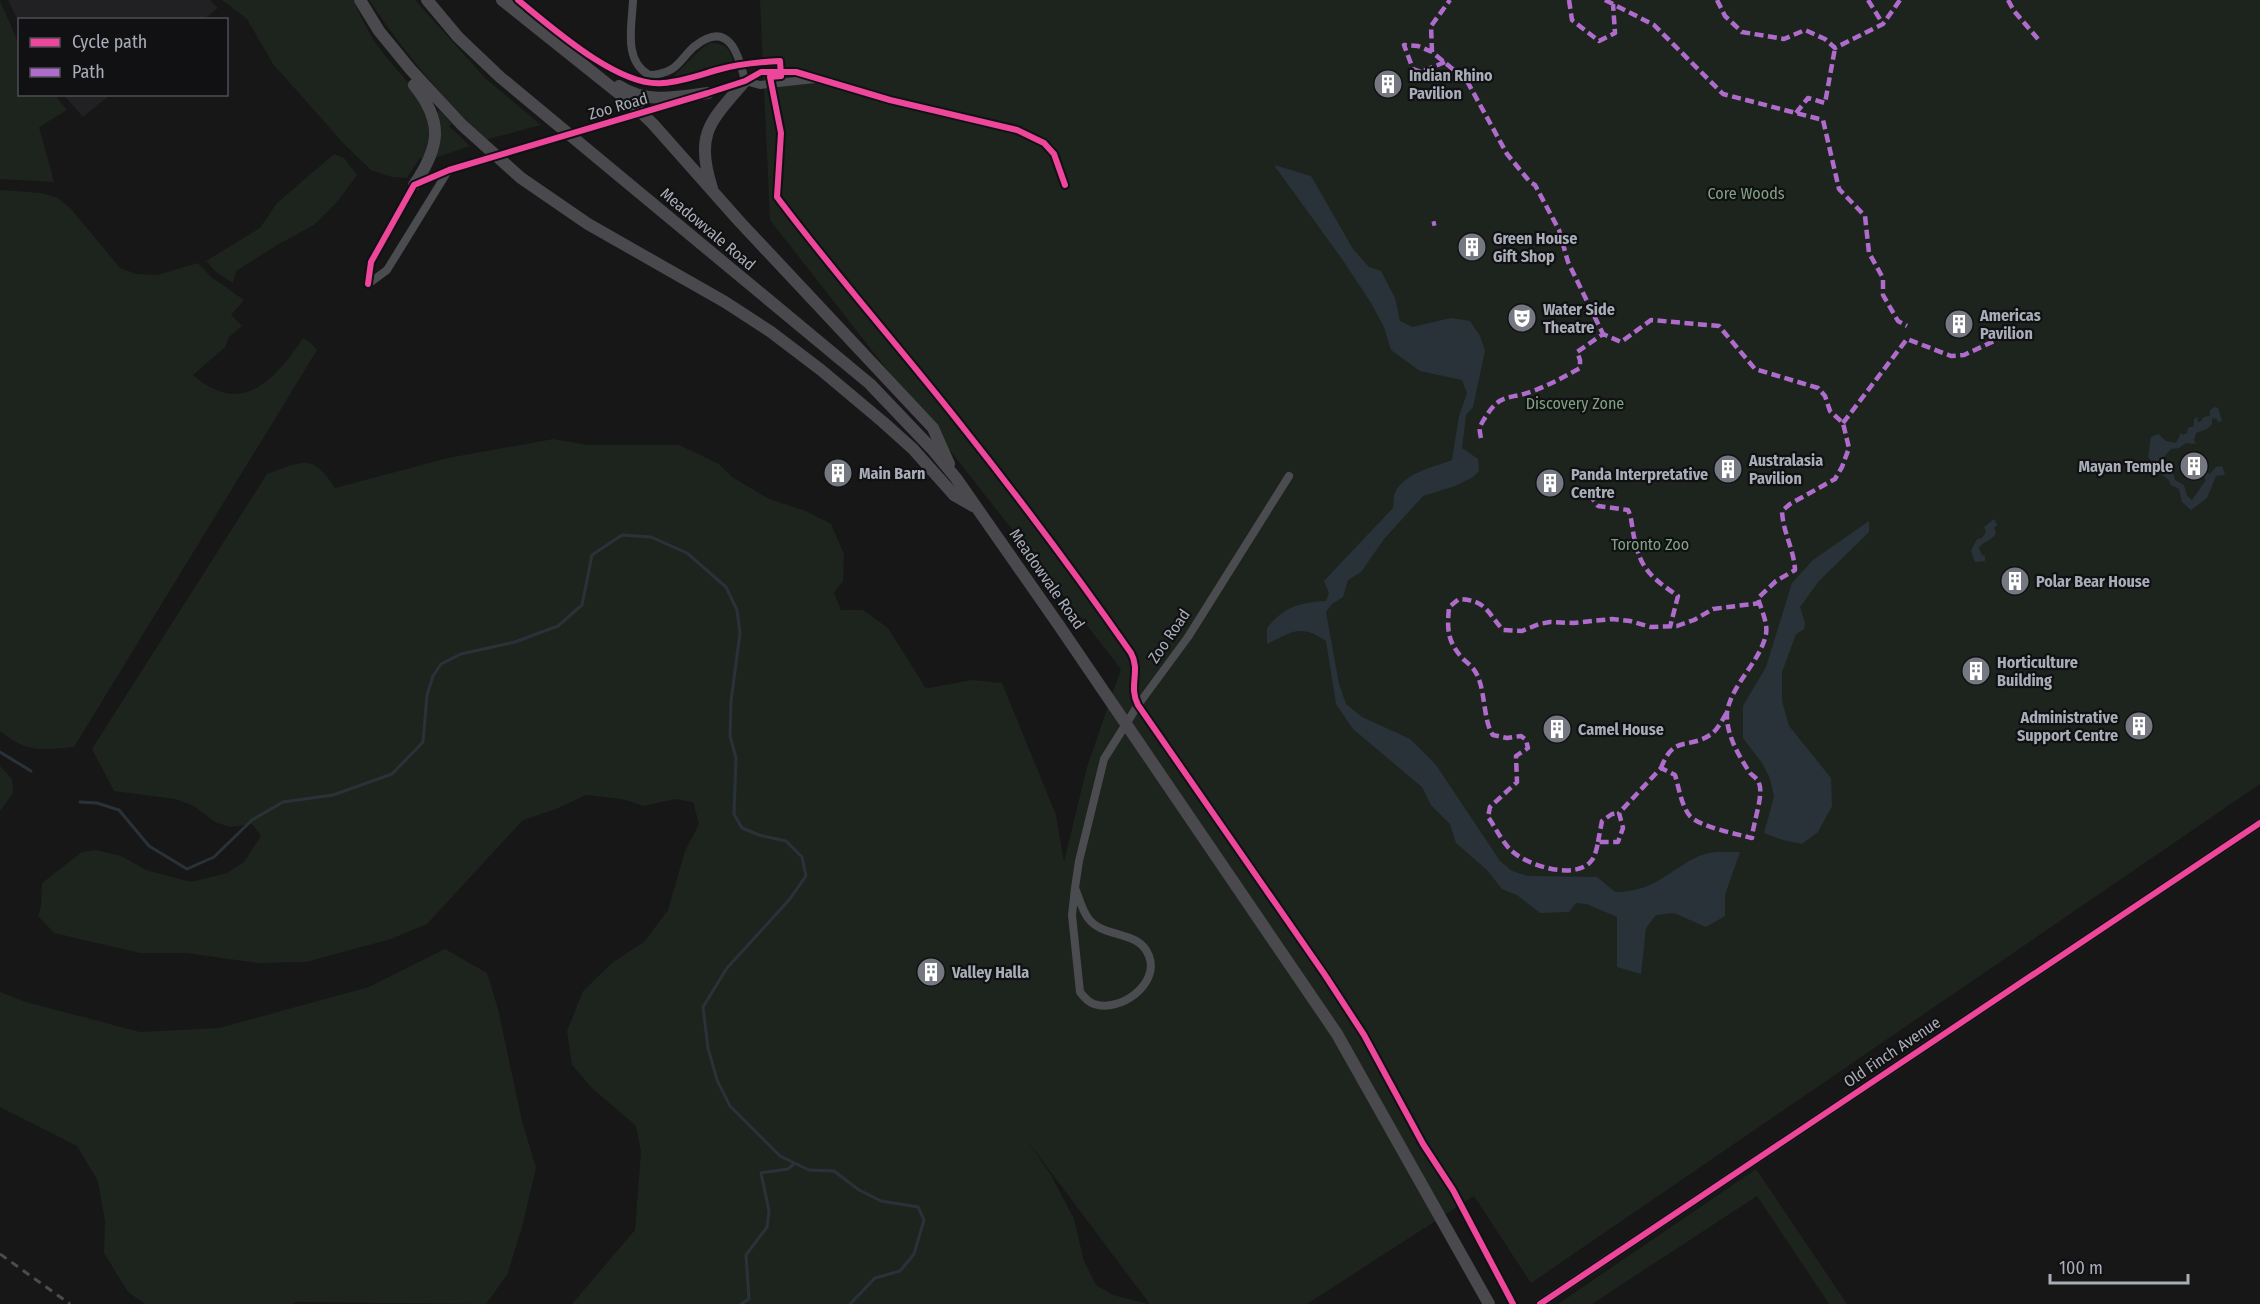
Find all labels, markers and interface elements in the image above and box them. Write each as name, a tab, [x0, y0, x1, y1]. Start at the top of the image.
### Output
legend	[18, 18, 228, 96]
text: Cycle path	[72, 31, 147, 53]
text: Path	[72, 61, 105, 83]
place label: Indian Rhino Pavilion	[1409, 66, 1493, 103]
building icon: Indian Rhino Pavilion	[1372, 68, 1404, 100]
street label: Zoo Road	[586, 88, 650, 124]
street label: Meadowvale Road	[657, 184, 759, 274]
park label: Core Woods	[1707, 184, 1785, 203]
place label: Green House Gift Shop	[1493, 229, 1577, 266]
building icon: Green House Gift Shop	[1456, 231, 1488, 263]
place label: Water Side Theatre	[1543, 300, 1615, 337]
theatre icon: Water Side Theatre	[1506, 302, 1538, 334]
place label: Americas Pavilion	[1979, 306, 2041, 343]
building icon: Americas Pavilion	[1943, 308, 1975, 340]
park label: Discovery Zone	[1526, 394, 1624, 413]
building icon: Mayan Temple	[2178, 450, 2210, 482]
place label: Australasia Pavilion	[1748, 451, 1823, 488]
building icon: Australasia Pavilion	[1712, 453, 1744, 485]
building icon: Main Barn	[822, 457, 854, 489]
place label: Mayan Temple	[2078, 457, 2173, 476]
place label: Main Barn	[859, 464, 925, 483]
place label: Panda Interpretative Centre	[1571, 465, 1708, 502]
building icon: Panda Interpretative Centre	[1534, 467, 1566, 499]
street label: Meadowvale Road	[1005, 525, 1089, 633]
park label: Toronto Zoo	[1611, 535, 1689, 554]
building icon: Polar Bear House	[1999, 565, 2031, 597]
place label: Polar Bear House	[2036, 572, 2150, 591]
street label: Zoo Road	[1144, 605, 1194, 667]
place label: Horticulture Building	[1997, 653, 2078, 690]
building icon: Horticulture Building	[1960, 655, 1992, 687]
place label: Administrative Support Centre	[2017, 708, 2118, 745]
building icon: Administrative Support Centre	[2123, 710, 2155, 742]
building icon: Camel House	[1541, 713, 1573, 745]
place label: Camel House	[1578, 720, 1664, 739]
building icon: Valley Halla	[915, 956, 947, 988]
place label: Valley Halla	[951, 963, 1029, 982]
street label: Old Finch Avenue	[1840, 1013, 1944, 1091]
scale bar	[2050, 1247, 2188, 1285]
text: 100 m	[2059, 1257, 2103, 1279]

